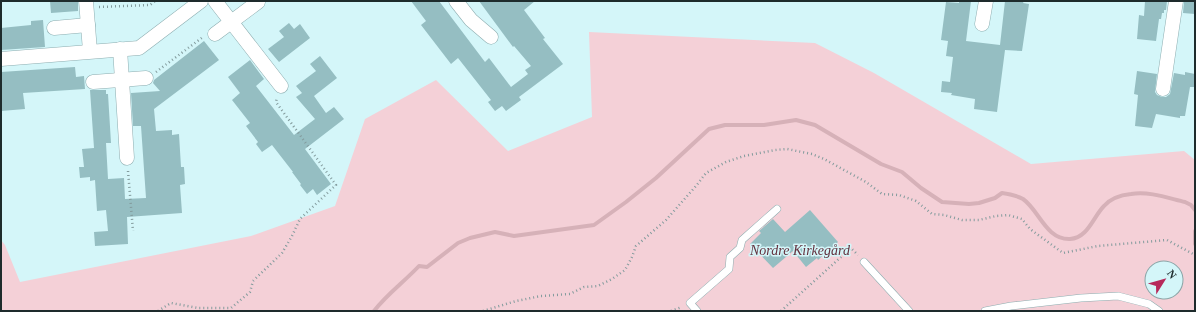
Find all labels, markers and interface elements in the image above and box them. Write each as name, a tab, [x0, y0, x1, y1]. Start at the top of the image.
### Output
park label: Nordre Kirkegård	[749, 243, 851, 258]
north arrow	[1144, 260, 1184, 300]
text: N	[1165, 267, 1179, 281]

